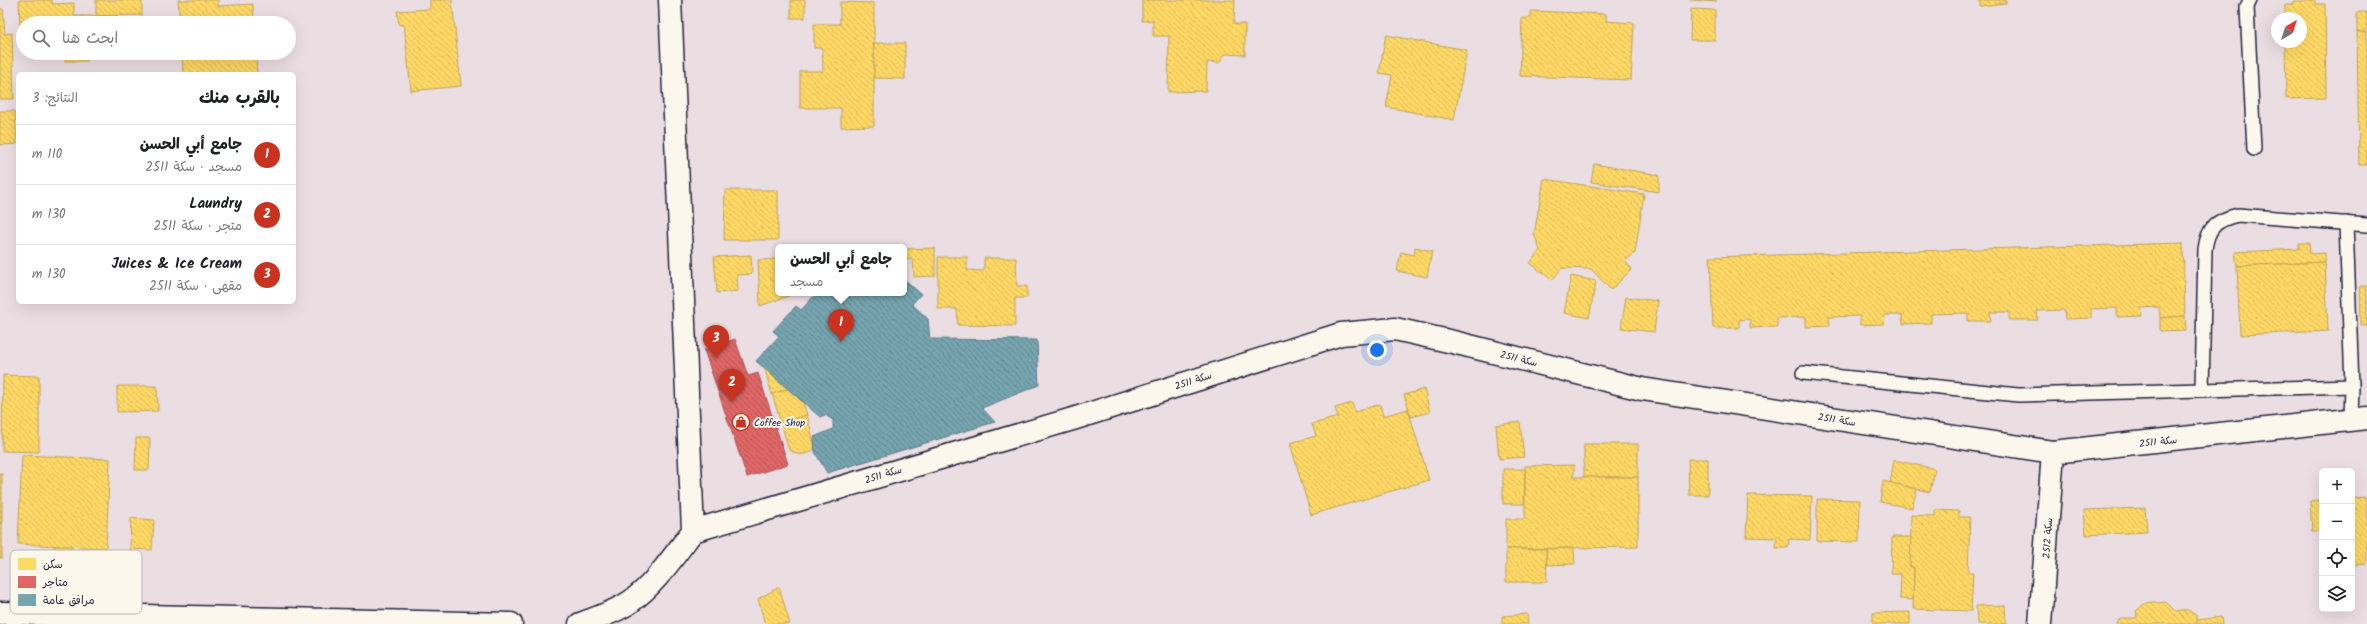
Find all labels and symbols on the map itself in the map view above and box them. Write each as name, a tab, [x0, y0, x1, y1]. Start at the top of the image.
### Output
north arrow	[2271, 12, 2307, 48]
pin: 1	[828, 309, 854, 342]
pin: 3	[703, 325, 729, 358]
your location	[1367, 340, 1387, 360]
street label: سكة 2511	[1498, 347, 1539, 371]
street label: سكة 2511	[1173, 367, 1214, 394]
pin: 2	[719, 369, 745, 402]
street label: سكة 2511	[1817, 409, 1857, 431]
shop icon: Coffee Shop	[731, 412, 751, 432]
place label: Coffee Shop	[754, 415, 805, 431]
street label: سكة 2511	[2138, 432, 2178, 452]
street label: سكة 2511	[863, 462, 904, 488]
street label: سكة 2512	[2039, 517, 2057, 559]
legend	[10, 550, 142, 614]
text: سكن	[43, 556, 63, 574]
text: متاجر	[42, 574, 68, 592]
text: مرافق عامة	[43, 592, 95, 610]

